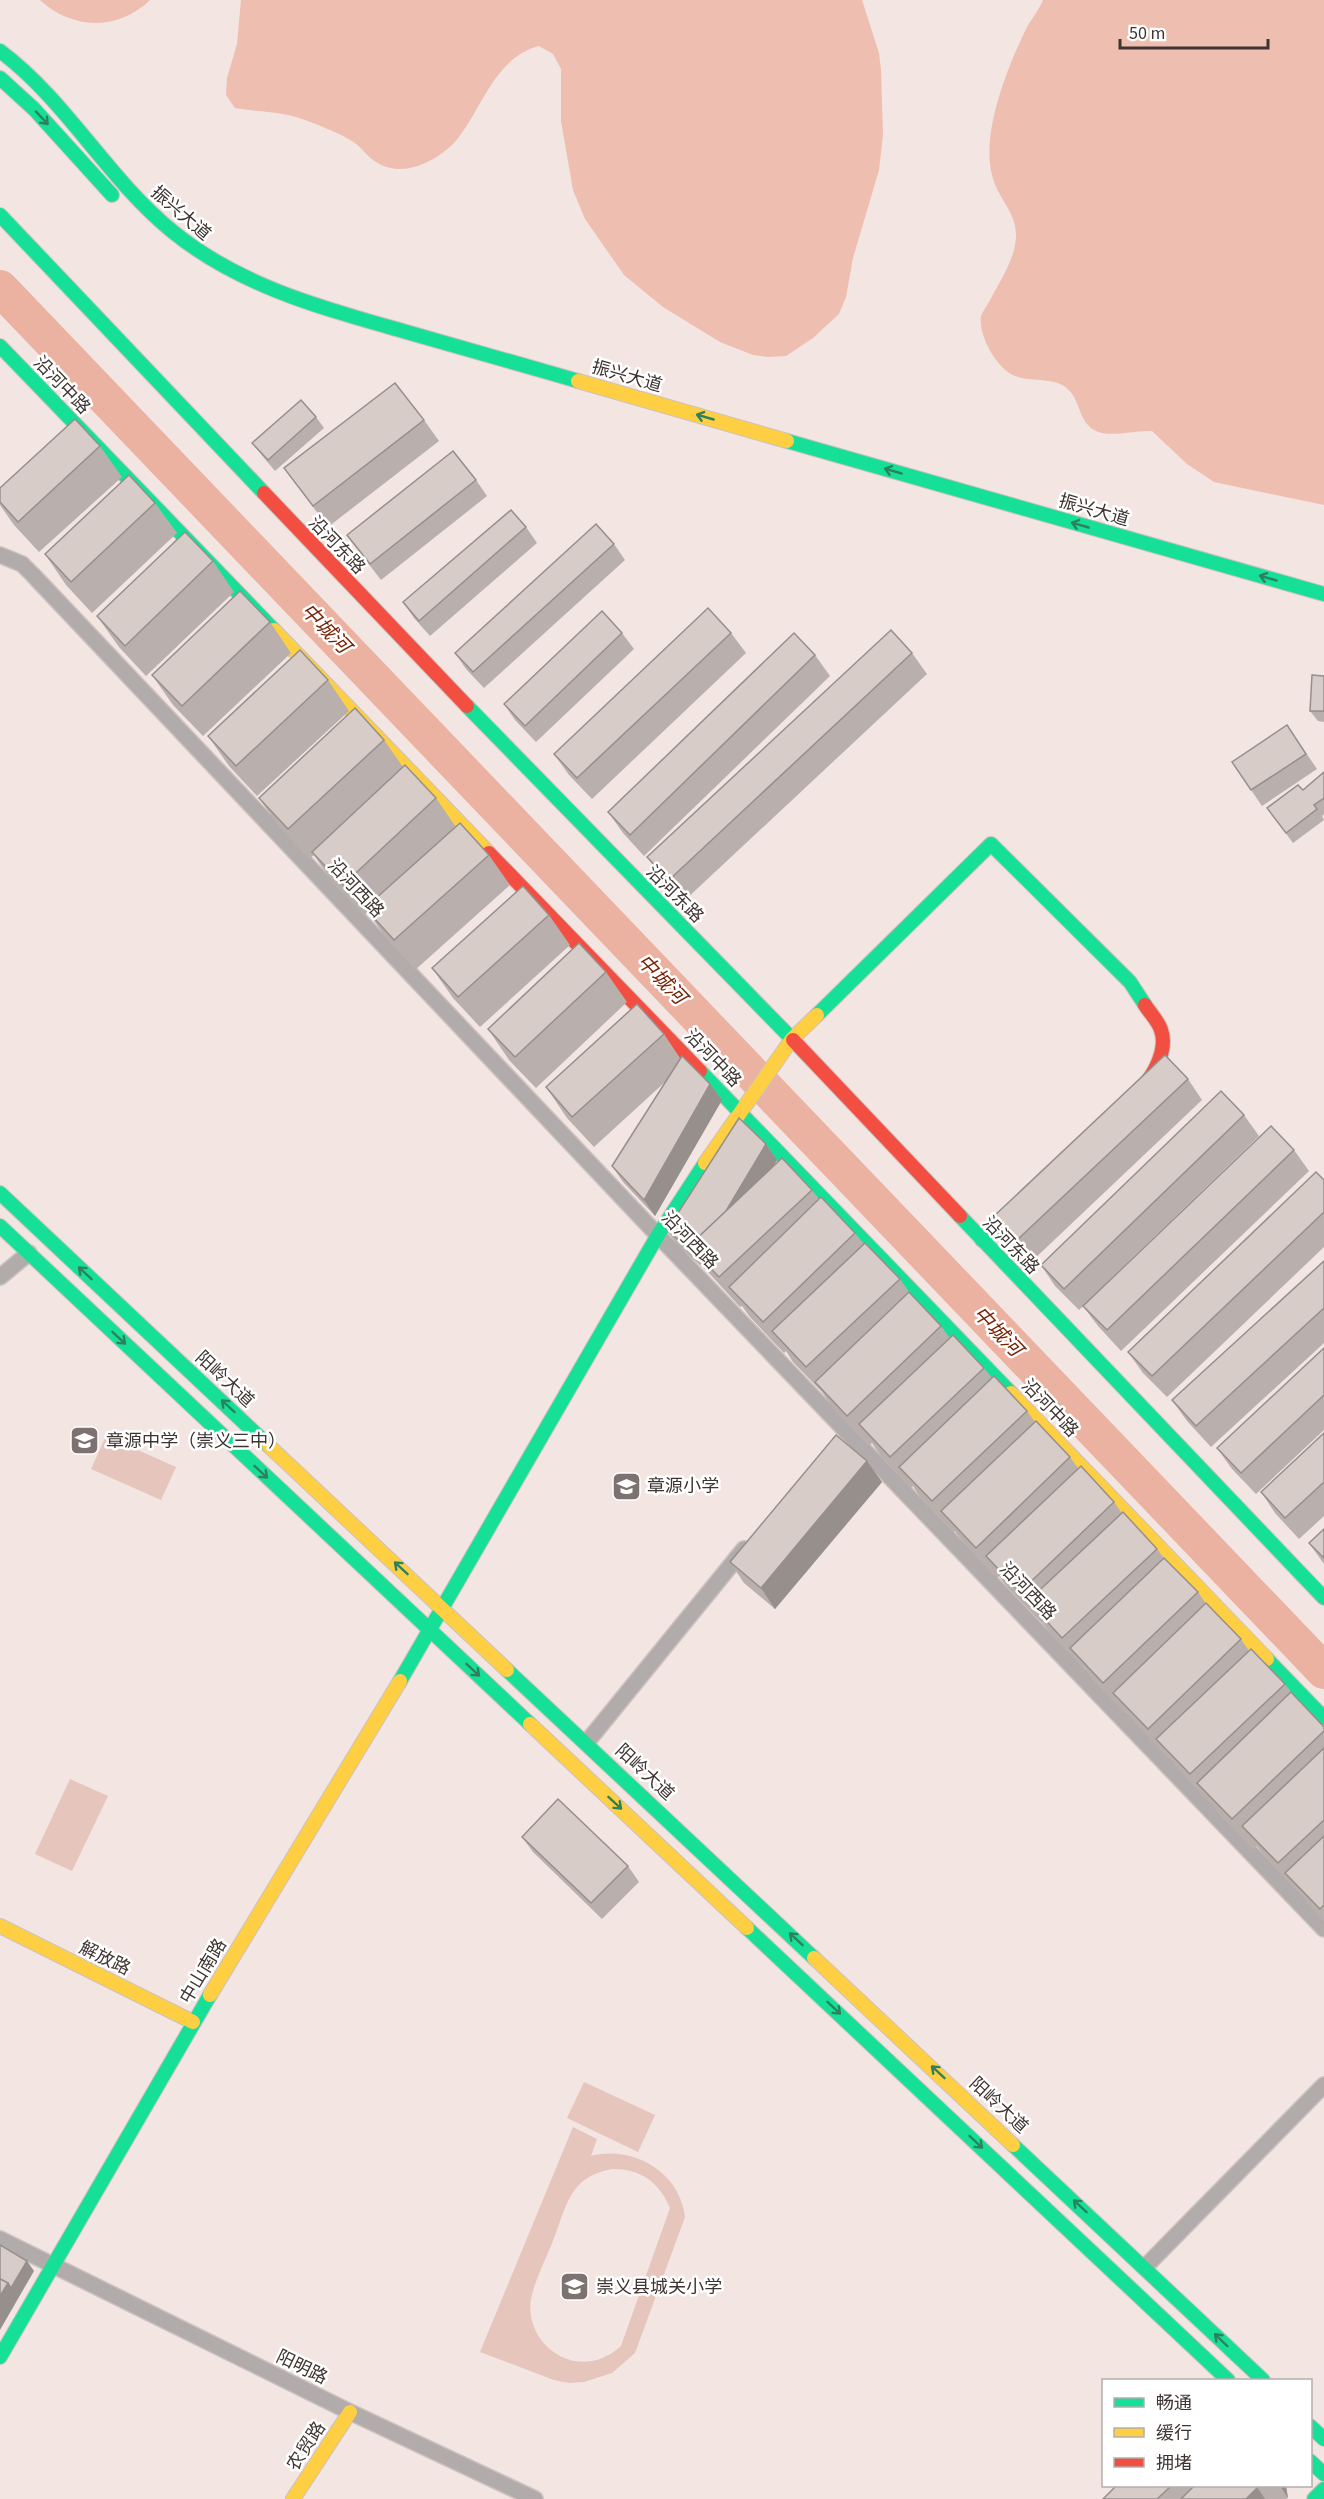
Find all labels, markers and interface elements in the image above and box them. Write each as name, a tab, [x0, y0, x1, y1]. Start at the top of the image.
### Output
scale bar	[1120, 12, 1268, 50]
text: 50 m	[1129, 21, 1165, 46]
one-way arrow	[35, 110, 49, 125]
street label: 振兴大道	[145, 180, 216, 246]
street label: 沿河中路	[28, 351, 96, 420]
street label: 振兴大道	[589, 355, 665, 398]
one-way arrow	[696, 411, 715, 422]
one-way arrow	[884, 465, 903, 476]
street label: 振兴大道	[1056, 489, 1132, 532]
street label: 沿河东路	[303, 511, 371, 580]
one-way arrow	[1071, 519, 1090, 530]
one-way arrow	[1259, 572, 1278, 583]
water label: 中城河	[294, 597, 359, 663]
street label: 沿河西路	[322, 853, 389, 923]
street label: 沿河东路	[640, 860, 709, 929]
water label: 中城河	[630, 948, 695, 1014]
street label: 沿河中路	[679, 1024, 747, 1093]
street label: 沿河西路	[656, 1206, 724, 1275]
street label: 沿河东路	[977, 1211, 1045, 1280]
one-way arrow	[78, 1266, 93, 1280]
water label: 中城河	[966, 1300, 1031, 1366]
one-way arrow	[112, 1331, 127, 1345]
street label: 阳岭大道	[190, 1346, 260, 1413]
street label: 沿河中路	[1016, 1374, 1084, 1443]
one-way arrow	[220, 1399, 235, 1413]
school or university icon: 章源中学（崇义三中）	[69, 1425, 101, 1457]
place label: 章源中学（崇义三中）	[106, 1429, 286, 1454]
one-way arrow	[254, 1464, 269, 1479]
school or university icon: 章源小学	[610, 1470, 642, 1502]
place label: 章源小学	[647, 1474, 719, 1499]
street label: 沿河西路	[994, 1557, 1062, 1626]
one-way arrow	[393, 1561, 408, 1575]
one-way arrow	[465, 1663, 480, 1677]
street label: 阳岭大道	[610, 1739, 680, 1806]
one-way arrow	[607, 1796, 622, 1810]
one-way arrow	[788, 1931, 803, 1946]
street label: 中山南路	[174, 1934, 233, 2009]
street label: 解放路	[75, 1935, 135, 1982]
one-way arrow	[826, 2001, 841, 2015]
one-way arrow	[930, 2065, 945, 2079]
street label: 阳岭大道	[964, 2072, 1034, 2139]
one-way arrow	[968, 2134, 983, 2148]
one-way arrow	[1073, 2199, 1088, 2213]
school or university icon: 崇义县城关小学	[559, 2271, 591, 2303]
place label: 崇义县城关小学	[596, 2275, 722, 2300]
one-way arrow	[1214, 2333, 1229, 2347]
street label: 阳明路	[272, 2344, 332, 2391]
legend	[1102, 2379, 1312, 2487]
text: 畅通	[1156, 2391, 1192, 2416]
street label: 农贸路	[281, 2417, 332, 2476]
text: 缓行	[1156, 2421, 1192, 2446]
text: 拥堵	[1156, 2451, 1192, 2476]

